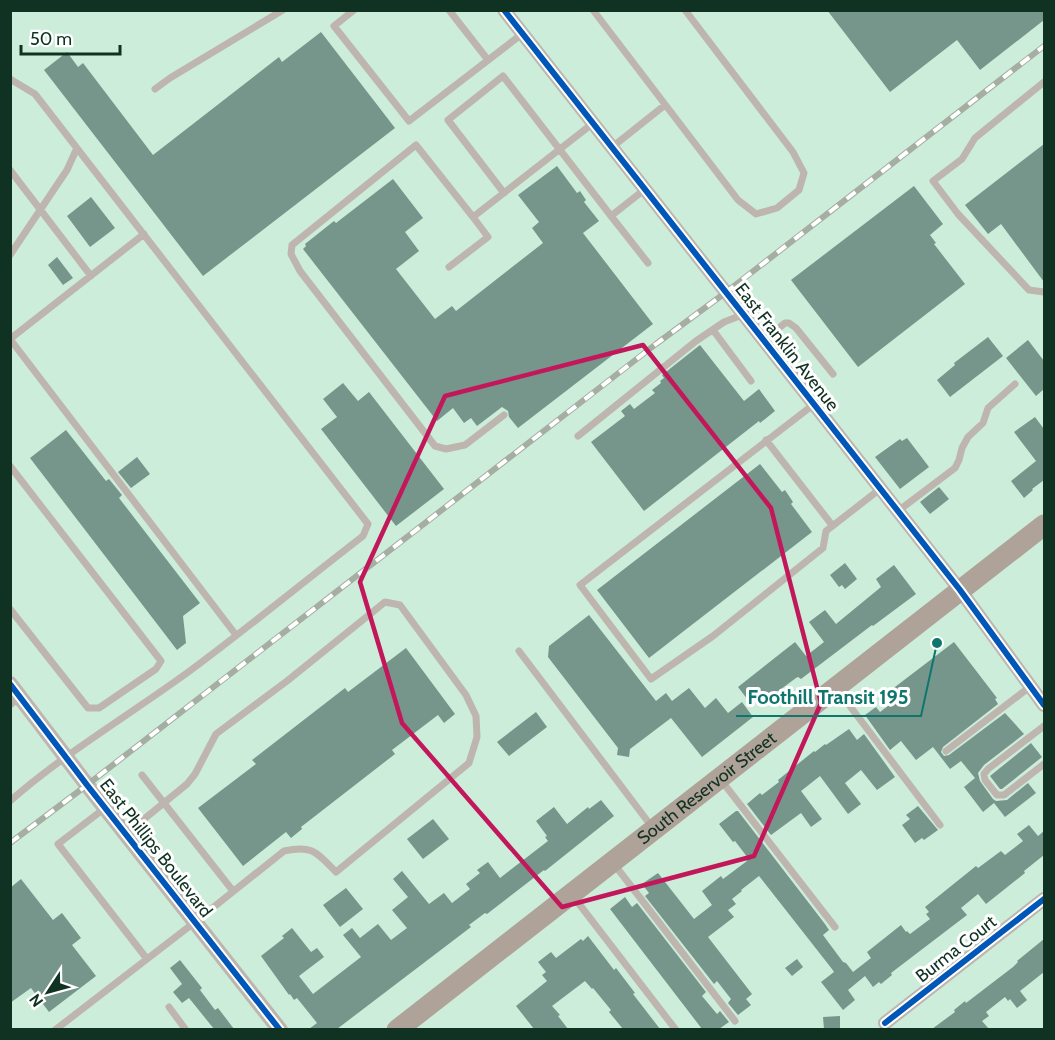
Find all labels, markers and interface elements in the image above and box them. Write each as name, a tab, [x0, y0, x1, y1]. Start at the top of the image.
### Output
scale bar	[21, 18, 120, 56]
text: 50 m	[30, 28, 72, 50]
street label: East Franklin Avenue	[730, 279, 844, 415]
callout: Foothill Transit 195	[736, 678, 921, 716]
text: Foothill Transit 195	[747, 685, 909, 709]
street label: South Reservoir Street	[633, 727, 781, 849]
street label: East Phillips Boulevard	[95, 774, 217, 922]
street label: Burma Court	[911, 911, 1001, 987]
north arrow	[18, 962, 78, 1022]
text: N	[25, 990, 47, 1011]

